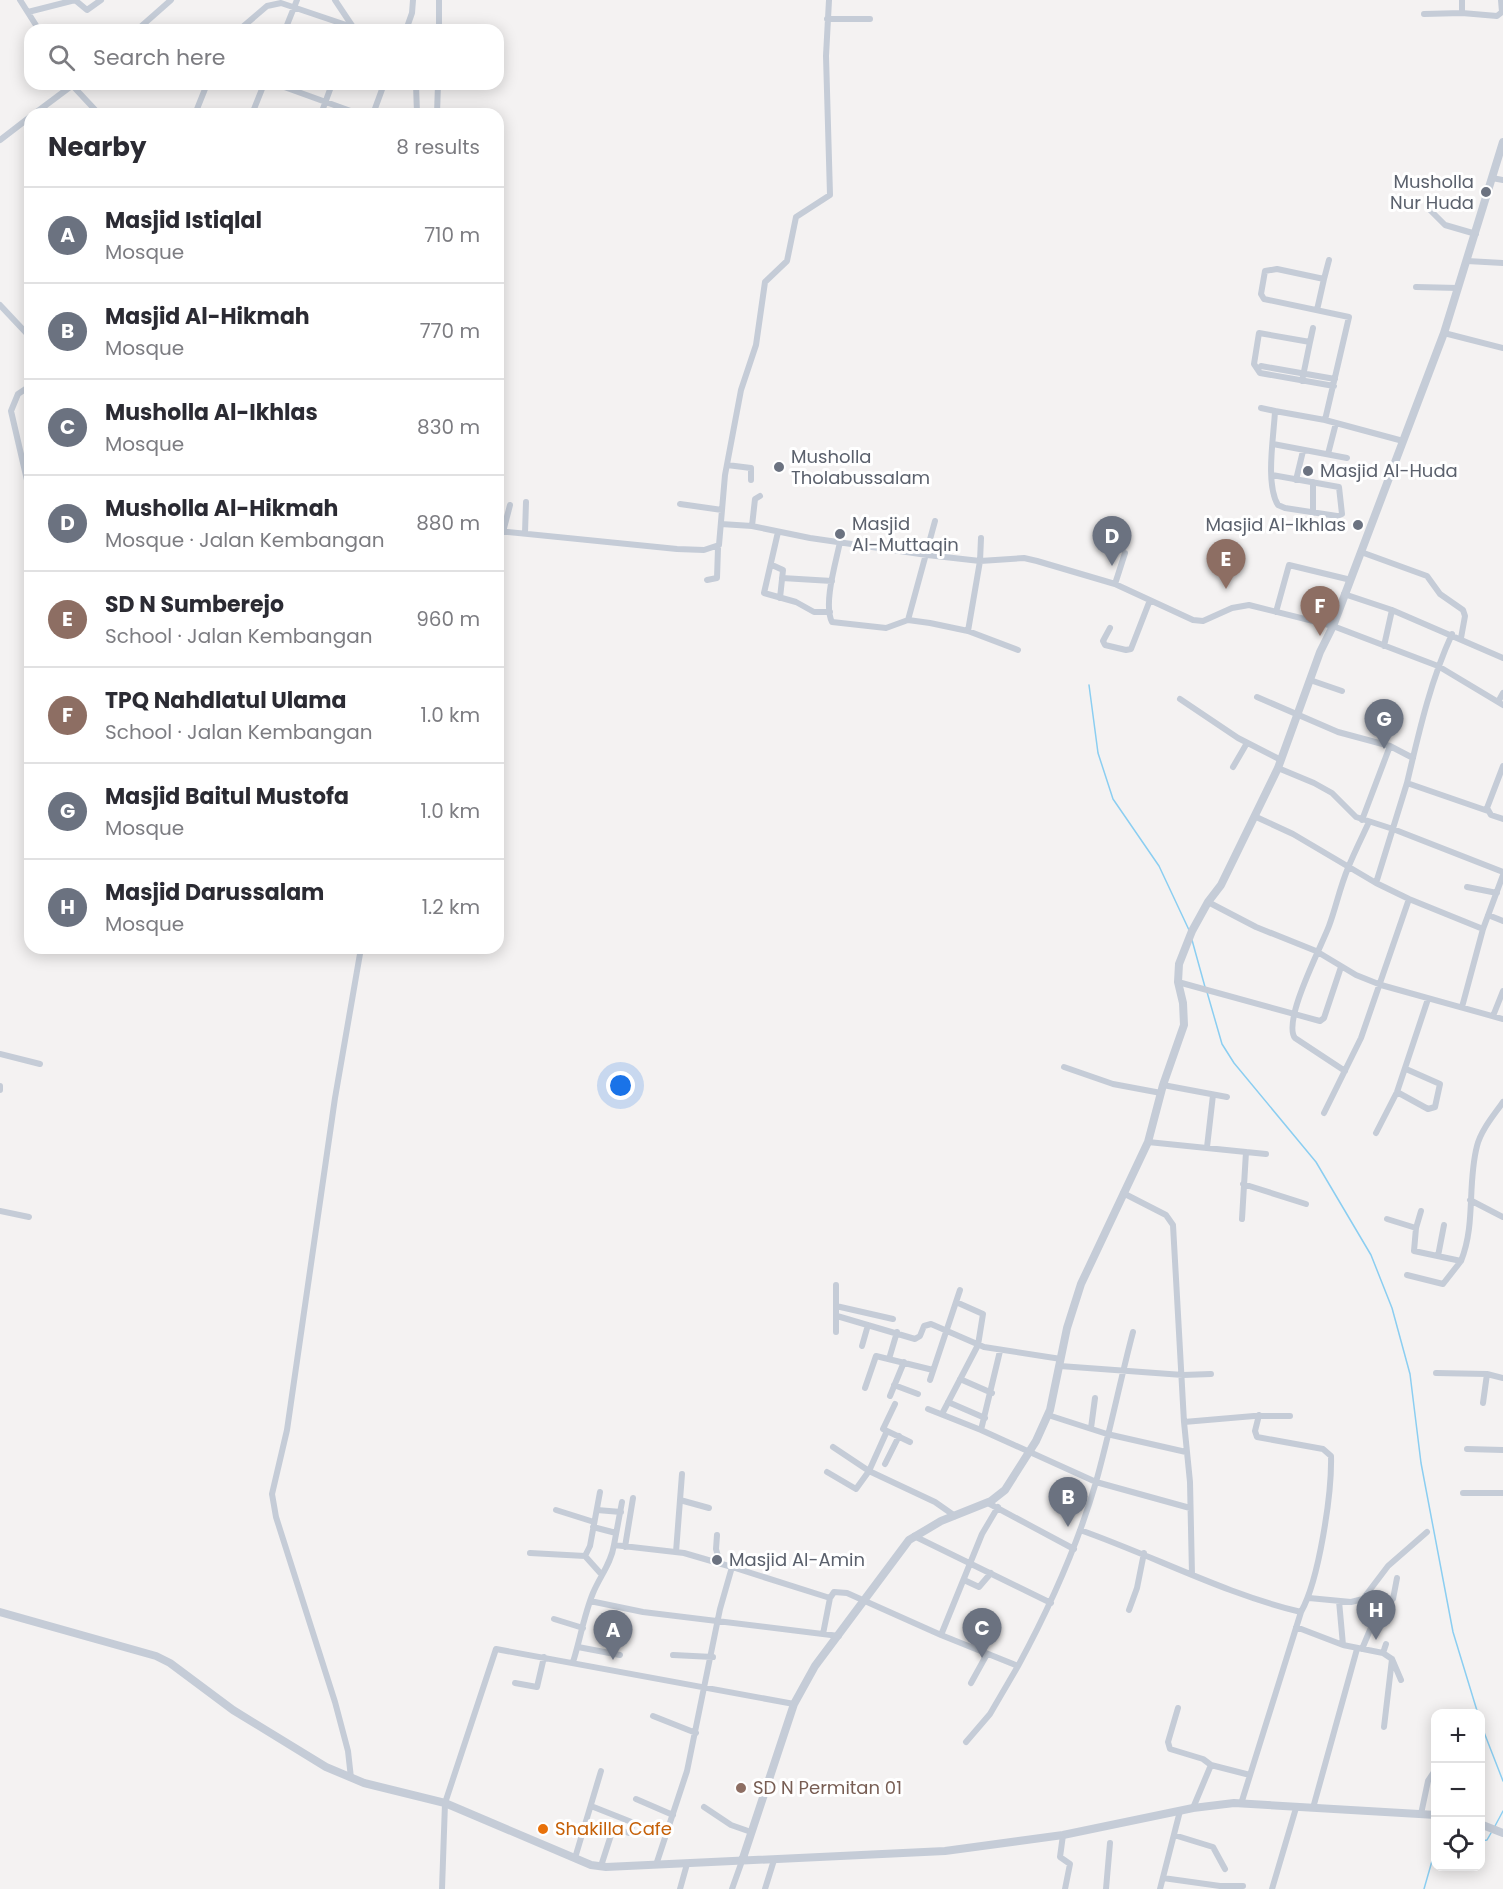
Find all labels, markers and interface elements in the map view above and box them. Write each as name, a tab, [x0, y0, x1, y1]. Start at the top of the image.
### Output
search box	[24, 24, 504, 90]
icon: search	[45, 41, 78, 74]
text: Search here	[93, 42, 226, 73]
text: Nearby	[48, 129, 146, 165]
text: 8 results	[396, 133, 480, 161]
place label: Musholla Nur Huda	[1390, 169, 1474, 215]
marker: Musholla Nur Huda	[1479, 185, 1493, 199]
text: Masjid Istiqlal	[105, 205, 262, 236]
text: A	[60, 221, 75, 249]
text: 710 m	[424, 221, 480, 249]
text: Mosque	[105, 238, 184, 266]
text: Masjid Al-Hikmah	[105, 301, 310, 332]
text: B	[61, 317, 74, 345]
text: 770 m	[420, 317, 480, 345]
text: Mosque	[105, 334, 184, 362]
text: Musholla Al-Ikhlas	[105, 397, 318, 428]
text: C	[60, 413, 75, 441]
text: 830 m	[417, 413, 480, 441]
text: Mosque	[105, 430, 184, 458]
place label: Musholla Tholabussalam	[791, 444, 930, 490]
place label: Masjid Al-Huda	[1320, 458, 1458, 483]
marker: Musholla Tholabussalam	[772, 460, 786, 474]
marker: Masjid Al-Huda	[1301, 464, 1315, 478]
text: Musholla Al-Hikmah	[105, 493, 338, 524]
text: D	[60, 509, 75, 537]
text: 880 m	[416, 509, 480, 537]
place label: Masjid Al-Muttaqin	[852, 511, 959, 557]
place label: Masjid Al-Ikhlas	[1205, 512, 1346, 537]
pin: D	[1092, 516, 1132, 566]
marker: Masjid Al-Ikhlas	[1351, 518, 1365, 532]
text: Mosque · Jalan Kembangan	[105, 526, 384, 554]
marker: Masjid Al-Muttaqin	[833, 527, 847, 541]
pin: E	[1206, 540, 1246, 589]
pin: F	[1300, 586, 1340, 636]
text: SD N Sumberejo	[105, 589, 284, 620]
text: E	[62, 605, 73, 633]
text: 960 m	[416, 605, 480, 633]
text: School · Jalan Kembangan	[105, 622, 372, 650]
text: TPQ Nahdlatul Ulama	[105, 685, 347, 716]
pin: G	[1364, 700, 1404, 749]
text: F	[62, 701, 73, 729]
text: 1.0 km	[421, 701, 480, 729]
text: School · Jalan Kembangan	[105, 718, 372, 746]
text: Masjid Baitul Mustofa	[105, 781, 349, 812]
text: G	[60, 797, 75, 825]
text: 1.0 km	[421, 797, 480, 825]
text: Mosque	[105, 814, 184, 842]
text: Masjid Darussalam	[105, 877, 324, 908]
text: H	[60, 893, 75, 921]
text: 1.2 km	[422, 893, 480, 921]
text: Mosque	[105, 910, 184, 938]
your location	[606, 1071, 635, 1100]
pin: B	[1048, 1478, 1088, 1527]
place label: Masjid Al-Amin	[729, 1547, 865, 1572]
marker: Masjid Al-Amin	[710, 1553, 724, 1567]
pin: H	[1356, 1590, 1396, 1640]
pin: C	[962, 1608, 1002, 1658]
pin: A	[594, 1610, 632, 1660]
map controls	[1431, 1709, 1485, 1871]
button: +	[1431, 1709, 1485, 1763]
button: −	[1431, 1763, 1485, 1817]
place label: SD N Permitan 01	[753, 1775, 902, 1800]
marker: SD N Permitan 01	[734, 1781, 748, 1795]
place label: Shakilla Cafe	[555, 1816, 672, 1841]
button: locate	[1431, 1817, 1485, 1871]
marker: Shakilla Cafe	[536, 1822, 550, 1836]

